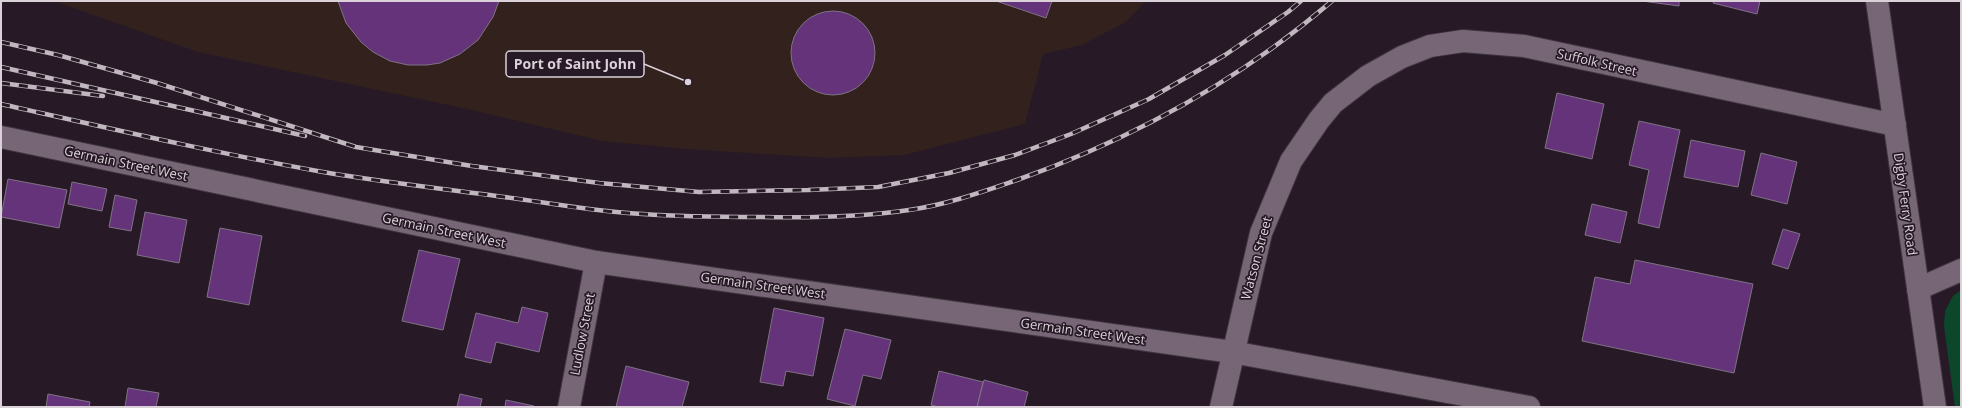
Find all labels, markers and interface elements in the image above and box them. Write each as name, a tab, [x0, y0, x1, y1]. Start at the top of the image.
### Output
street label: Suffolk Street	[1555, 44, 1639, 80]
callout: Port of Saint John	[506, 51, 644, 77]
text: Port of Saint John	[514, 54, 636, 73]
street label: Germain Street West	[63, 141, 190, 185]
street label: Digby Ferry Road	[1890, 152, 1922, 256]
street label: Germain Street West	[381, 208, 508, 252]
street label: Watson Street	[1236, 214, 1276, 302]
street label: Germain Street West	[699, 267, 827, 303]
street label: Ludlow Street	[565, 291, 599, 377]
street label: Germain Street West	[1019, 313, 1147, 349]

